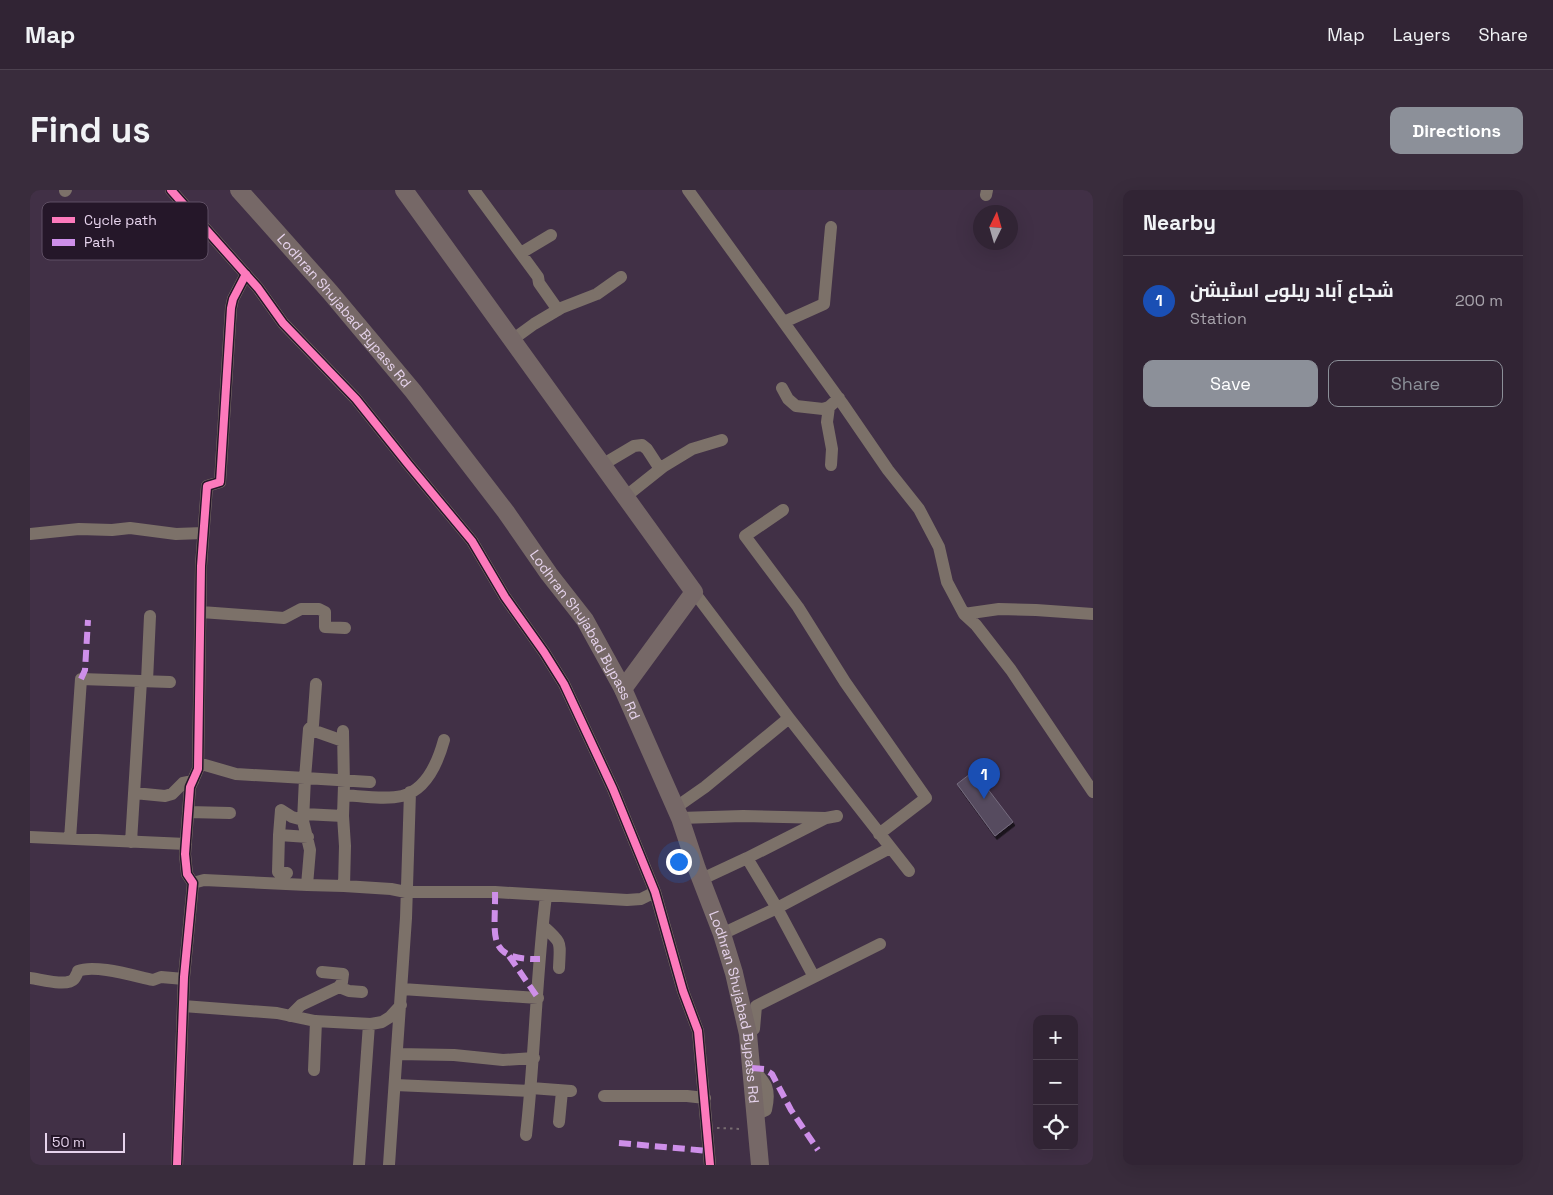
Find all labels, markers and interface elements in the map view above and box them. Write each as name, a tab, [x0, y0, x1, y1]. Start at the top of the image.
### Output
text: Map	[25, 19, 75, 50]
text: Map	[1327, 23, 1365, 46]
text: Layers	[1393, 23, 1450, 46]
text: Share	[1478, 23, 1528, 46]
button: Directions	[1390, 107, 1523, 154]
text: Find us	[30, 108, 151, 152]
legend	[42, 202, 208, 260]
north arrow	[973, 205, 1018, 250]
text: Nearby	[1143, 209, 1216, 236]
text: Cycle path	[84, 211, 157, 229]
street label: Lodhran Shujabad Bypass Rd	[273, 230, 415, 391]
text: Path	[84, 233, 115, 251]
text: شجاع آباد ریلوے اسٹیشن	[1190, 278, 1394, 303]
text: 1	[1155, 290, 1163, 311]
text: 200 m	[1455, 290, 1503, 311]
text: Station	[1190, 308, 1247, 329]
button: Save	[1143, 360, 1318, 407]
button: Share	[1328, 360, 1503, 407]
street label: Lodhran Shujabad Bypass Rd	[526, 546, 644, 722]
pin: 1	[968, 758, 1000, 799]
your location	[666, 849, 692, 875]
street label: Lodhran Shujabad Bypass Rd	[705, 908, 763, 1104]
map controls	[1033, 1015, 1078, 1150]
button: +	[1033, 1015, 1078, 1060]
button: −	[1033, 1060, 1078, 1105]
button: locate	[1033, 1105, 1078, 1150]
scale bar	[45, 1130, 125, 1153]
text: 50 m	[52, 1133, 85, 1151]

